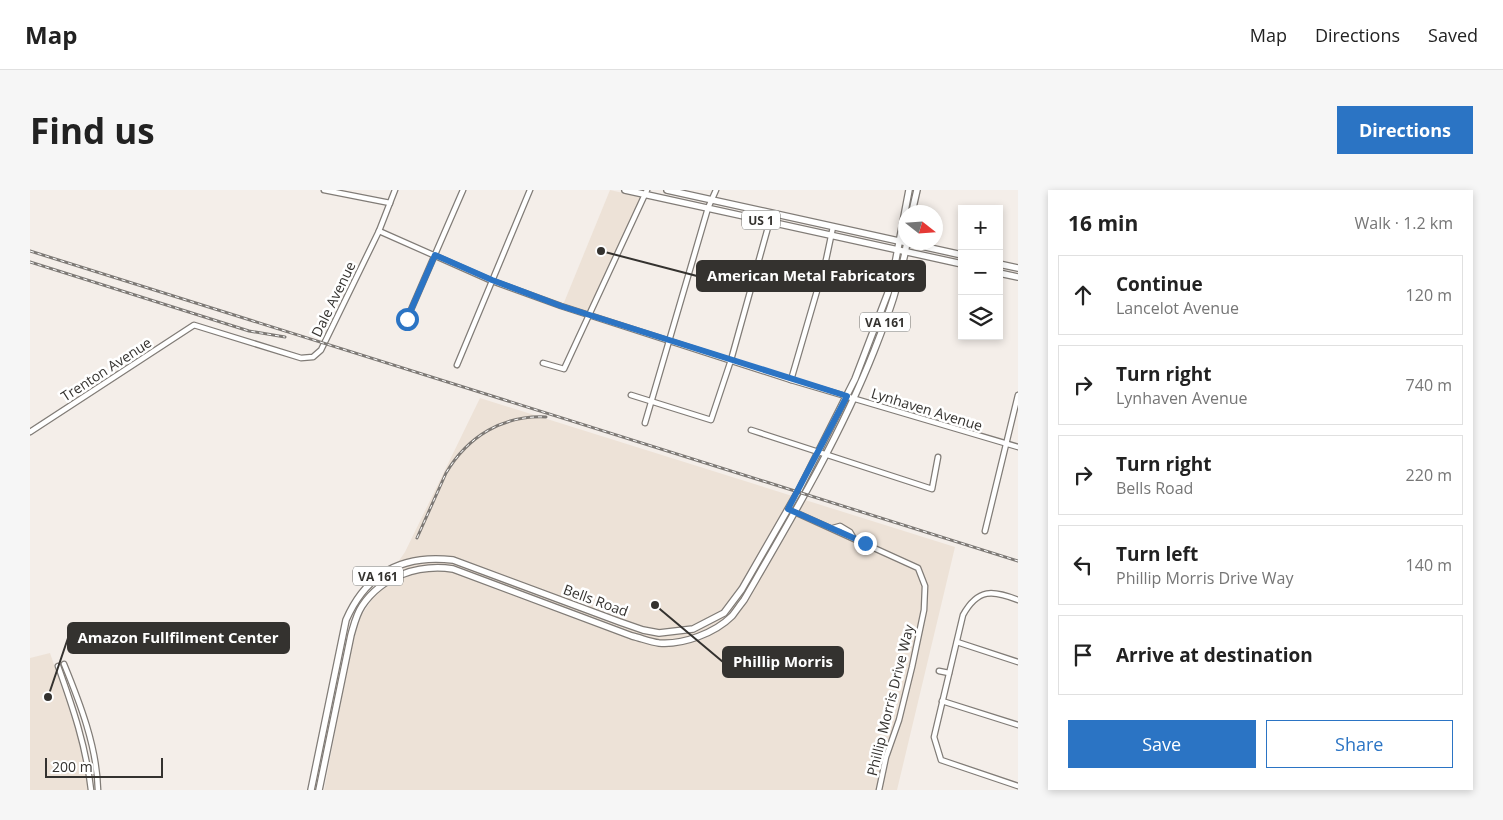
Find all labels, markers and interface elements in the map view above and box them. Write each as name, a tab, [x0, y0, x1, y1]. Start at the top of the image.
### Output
text: Map	[25, 18, 77, 51]
text: Map	[1250, 23, 1287, 47]
text: Directions	[1315, 23, 1400, 47]
text: Saved	[1428, 23, 1478, 47]
button: Directions	[1337, 106, 1473, 154]
text: Find us	[30, 107, 155, 154]
north arrow	[898, 205, 943, 250]
map controls	[958, 205, 1003, 340]
button: +	[958, 205, 1003, 250]
text: 16 min	[1068, 209, 1138, 237]
road number: US 1	[742, 210, 780, 230]
text: Walk · 1.2 km	[1355, 212, 1453, 234]
button: −	[958, 250, 1003, 295]
street label: Dale Avenue	[307, 258, 360, 340]
callout: American Metal Fabricators	[697, 261, 925, 291]
text: American Metal Fabricators	[707, 265, 915, 285]
text: Continue	[1116, 271, 1203, 297]
icon: ahead	[1069, 281, 1097, 309]
text: 120 m	[1406, 284, 1452, 306]
button: layers	[958, 295, 1003, 340]
text: Lancelot Avenue	[1116, 297, 1239, 319]
route start	[396, 308, 419, 331]
road number: VA 161	[860, 312, 910, 332]
street label: Trenton Avenue	[57, 333, 155, 405]
text: Turn right	[1116, 361, 1211, 387]
icon: right	[1069, 371, 1097, 399]
text: 740 m	[1406, 374, 1452, 396]
street label: Lynhaven Avenue	[869, 383, 985, 435]
text: Lynhaven Avenue	[1116, 387, 1248, 409]
text: Turn right	[1116, 451, 1211, 477]
icon: right	[1069, 461, 1097, 489]
text: 220 m	[1406, 464, 1452, 486]
text: Bells Road	[1116, 477, 1193, 499]
route end	[854, 532, 877, 555]
text: Turn left	[1116, 541, 1198, 567]
icon: left	[1069, 551, 1097, 579]
text: 140 m	[1406, 554, 1452, 576]
road number: VA 161	[353, 566, 403, 586]
text: Phillip Morris Drive Way	[1116, 567, 1293, 589]
street label: Bells Road	[561, 579, 631, 621]
street label: Phillip Morris Drive Way	[862, 621, 918, 778]
callout: Amazon Fullfilment Center	[68, 623, 289, 653]
text: Amazon Fullfilment Center	[77, 627, 279, 647]
icon: arrive	[1069, 641, 1097, 669]
text: Arrive at destination	[1116, 642, 1313, 668]
callout: Phillip Morris	[723, 647, 843, 677]
text: Phillip Morris	[733, 651, 833, 671]
button: Save	[1068, 720, 1256, 768]
button: Share	[1266, 720, 1453, 768]
scale bar	[45, 755, 162, 778]
text: 200 m	[52, 757, 93, 776]

